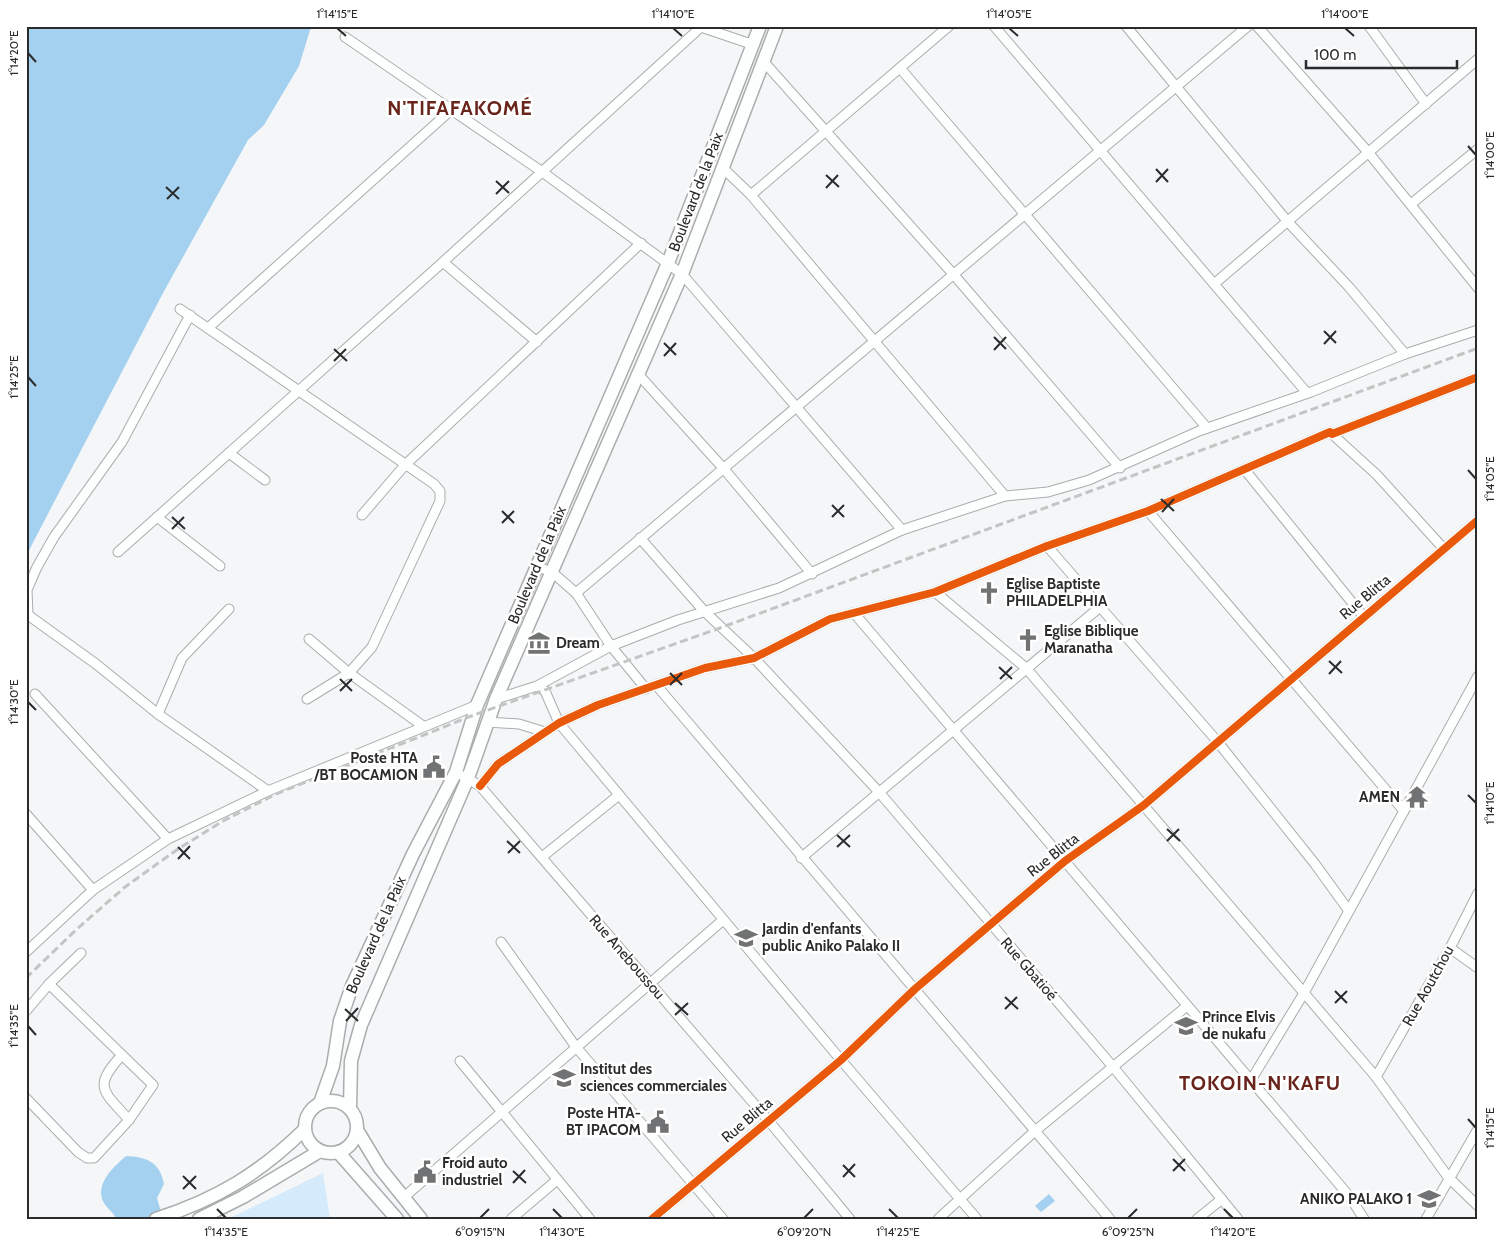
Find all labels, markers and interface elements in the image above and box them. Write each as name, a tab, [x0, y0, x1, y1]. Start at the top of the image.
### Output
text: 1°14'15"E	[316, 6, 358, 21]
text: 1°14'10"E	[652, 6, 695, 21]
text: 1°14'05"E	[986, 6, 1032, 21]
text: 1°14'00"E	[1321, 6, 1369, 21]
text: 1°14'20"E	[6, 30, 21, 76]
scale bar	[1306, 38, 1458, 70]
text: 100 m	[1314, 46, 1356, 64]
district label: N'TIFAFAKOMÉ	[387, 96, 533, 120]
street label: Boulevard de la Paix	[665, 130, 727, 254]
text: 1°14'00"E	[1482, 131, 1497, 179]
text: 1°14'25"E	[6, 355, 21, 399]
text: 1°14'05"E	[1482, 456, 1497, 502]
street label: Boulevard de la Paix	[504, 503, 570, 627]
street label: Rue Blitta	[1336, 570, 1395, 623]
place label: Eglise Baptiste PHILADELPHIA	[1006, 575, 1108, 610]
church icon: Eglise Baptiste PHILADELPHIA	[976, 580, 1002, 606]
place label: Eglise Biblique Maranatha	[1044, 622, 1139, 657]
church icon: Eglise Biblique Maranatha	[1015, 627, 1041, 653]
museum icon: Dream	[526, 630, 552, 656]
place label: Dream	[556, 634, 600, 652]
text: 1°14'30"E	[6, 679, 21, 725]
place label: Poste HTA /BT BOCAMION	[313, 749, 419, 784]
public building icon: Poste HTA /BT BOCAMION	[421, 754, 447, 780]
text: 1°14'10"E	[1482, 781, 1497, 824]
temple icon: AMEN	[1404, 784, 1430, 810]
place label: AMEN	[1359, 788, 1400, 806]
street label: Rue Blitta	[1024, 829, 1083, 881]
street label: Boulevard de la Paix	[342, 874, 410, 996]
street label: Rue Aneboussou	[585, 911, 669, 1003]
place label: Jardin d'enfants public Aniko Palako II	[761, 920, 900, 955]
school or university icon: Jardin d'enfants public Aniko Palako II	[733, 925, 759, 951]
street label: Rue Gbatioé	[997, 934, 1061, 1004]
street label: Rue Aoutchou	[1399, 943, 1457, 1029]
text: 1°14'35"E	[6, 1004, 21, 1048]
place label: Prince Elvis de nukafu	[1202, 1008, 1275, 1043]
school or university icon: Prince Elvis de nukafu	[1173, 1013, 1199, 1039]
place label: Institut des sciences commerciales	[580, 1060, 727, 1095]
school or university icon: Institut des sciences commerciales	[551, 1065, 577, 1091]
district label: TOKOIN-N'KAFU	[1179, 1071, 1341, 1095]
street label: Rue Blitta	[718, 1093, 777, 1146]
place label: Poste HTA- BT IPACOM	[566, 1104, 641, 1139]
text: 1°14'15"E	[1482, 1107, 1497, 1149]
public building icon: Poste HTA- BT IPACOM	[645, 1109, 671, 1135]
place label: Froid auto industriel	[442, 1154, 508, 1189]
public building icon: Froid auto industriel	[412, 1159, 438, 1185]
school or university icon: ANIKO PALAKO 1	[1416, 1186, 1442, 1212]
place label: ANIKO PALAKO 1	[1300, 1190, 1412, 1208]
text: 1°14'35"E	[204, 1224, 248, 1239]
text: 6°09'15"N	[455, 1224, 505, 1239]
text: 1°14'30"E	[539, 1224, 585, 1239]
text: 6°09'20"N	[777, 1224, 831, 1239]
text: 1°14'25"E	[876, 1224, 920, 1239]
text: 6°09'25"N	[1102, 1224, 1154, 1239]
text: 1°14'20"E	[1210, 1224, 1256, 1239]

